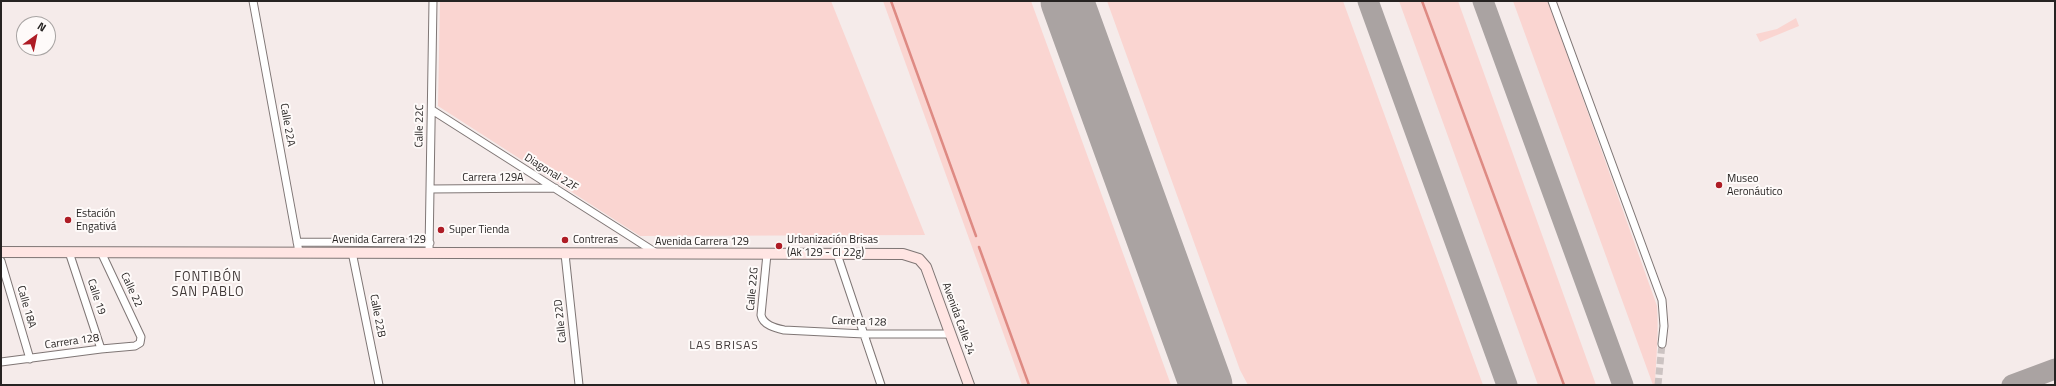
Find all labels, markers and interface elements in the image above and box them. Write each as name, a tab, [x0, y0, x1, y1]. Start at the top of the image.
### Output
north arrow	[16, 16, 56, 56]
text: N	[34, 18, 50, 36]
street label: Calle 22A	[277, 102, 297, 148]
street label: Calle 22C	[413, 104, 427, 148]
street label: Diagonal 22F	[522, 151, 580, 195]
street label: Carrera 129A	[462, 171, 524, 185]
place label: Museo Aeronáutico	[1727, 172, 1783, 198]
marker: Museo Aeronáutico	[1714, 180, 1724, 190]
place label: Estación Engativá	[76, 207, 116, 233]
marker: Estación Engativá	[63, 215, 73, 225]
place label: Super Tienda	[449, 223, 509, 237]
marker: Super Tienda	[436, 225, 446, 235]
street label: Avenida Carrera 129	[332, 233, 426, 247]
place label: Contreras	[573, 233, 618, 247]
place label: Urbanización Brisas (Ak 129 - Cl 22g)	[787, 233, 878, 259]
marker: Contreras	[560, 235, 570, 245]
street label: Avenida Carrera 129	[655, 235, 749, 249]
marker: Urbanización Brisas (Ak 129 - Cl 22g)	[774, 241, 784, 251]
street label: Calle 22G	[745, 267, 761, 311]
district label: FONTIBÓN SAN PABLO	[172, 270, 244, 301]
street label: Calle 22	[117, 271, 145, 309]
street label: Calle 19	[84, 277, 108, 317]
street label: Avenida Calle 24	[939, 281, 977, 357]
street label: Calle 18A	[14, 284, 38, 330]
street label: Calle 22B	[366, 293, 388, 339]
street label: Calle 22D	[552, 298, 570, 344]
street label: Carrera 128	[831, 314, 887, 330]
street label: Carrera 128	[44, 332, 100, 352]
district label: LAS BRISAS	[689, 339, 759, 353]

